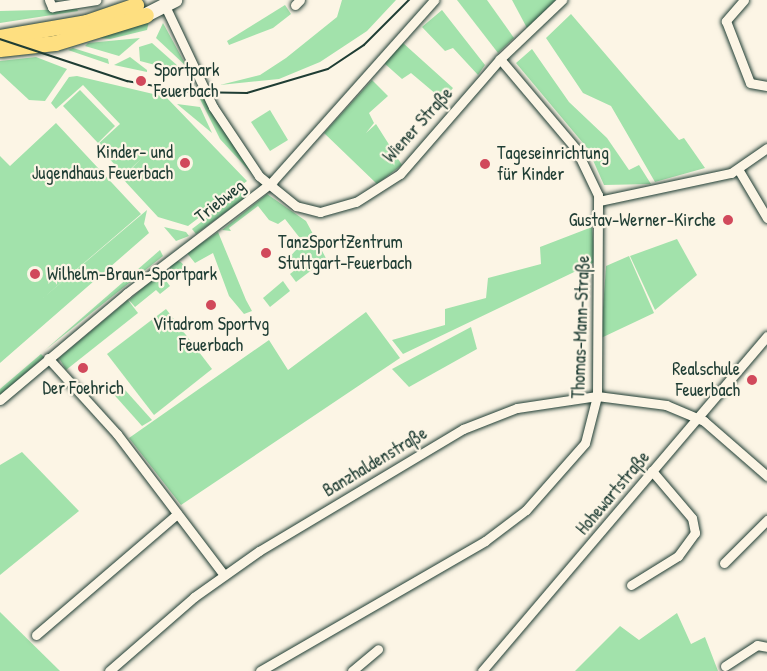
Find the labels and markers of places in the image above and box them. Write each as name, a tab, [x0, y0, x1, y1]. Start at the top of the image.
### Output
place label: Sportpark Feuerbach	[154, 60, 220, 103]
marker: Sportpark Feuerbach	[132, 72, 150, 90]
place label: Kinder- und Jugendhaus Feuerbach	[32, 142, 173, 184]
place label: Tageseinrichtung für Kinder	[497, 143, 609, 186]
marker: Kinder- und Jugendhaus Feuerbach	[178, 156, 192, 170]
marker: Tageseinrichtung für Kinder	[478, 157, 492, 171]
place label: Gustav-Werner-Kirche	[569, 209, 716, 231]
marker: Gustav-Werner-Kirche	[721, 213, 735, 227]
place label: TanzSportZentrum Stuttgart-Feuerbach	[278, 232, 412, 274]
marker: TanzSportZentrum Stuttgart-Feuerbach	[259, 246, 273, 260]
place label: Wilhelm-Braun-Sportpark	[47, 263, 217, 285]
marker: Wilhelm-Braun-Sportpark	[28, 267, 42, 281]
marker: Vitadrom Sportvg Feuerbach	[204, 298, 218, 312]
place label: Vitadrom Sportvg Feuerbach	[153, 314, 269, 356]
place label: Realschule Feuerbach	[672, 359, 740, 401]
marker: Der Foehrich	[76, 361, 90, 375]
marker: Realschule Feuerbach	[745, 373, 759, 387]
place label: Der Foehrich	[42, 377, 124, 399]

